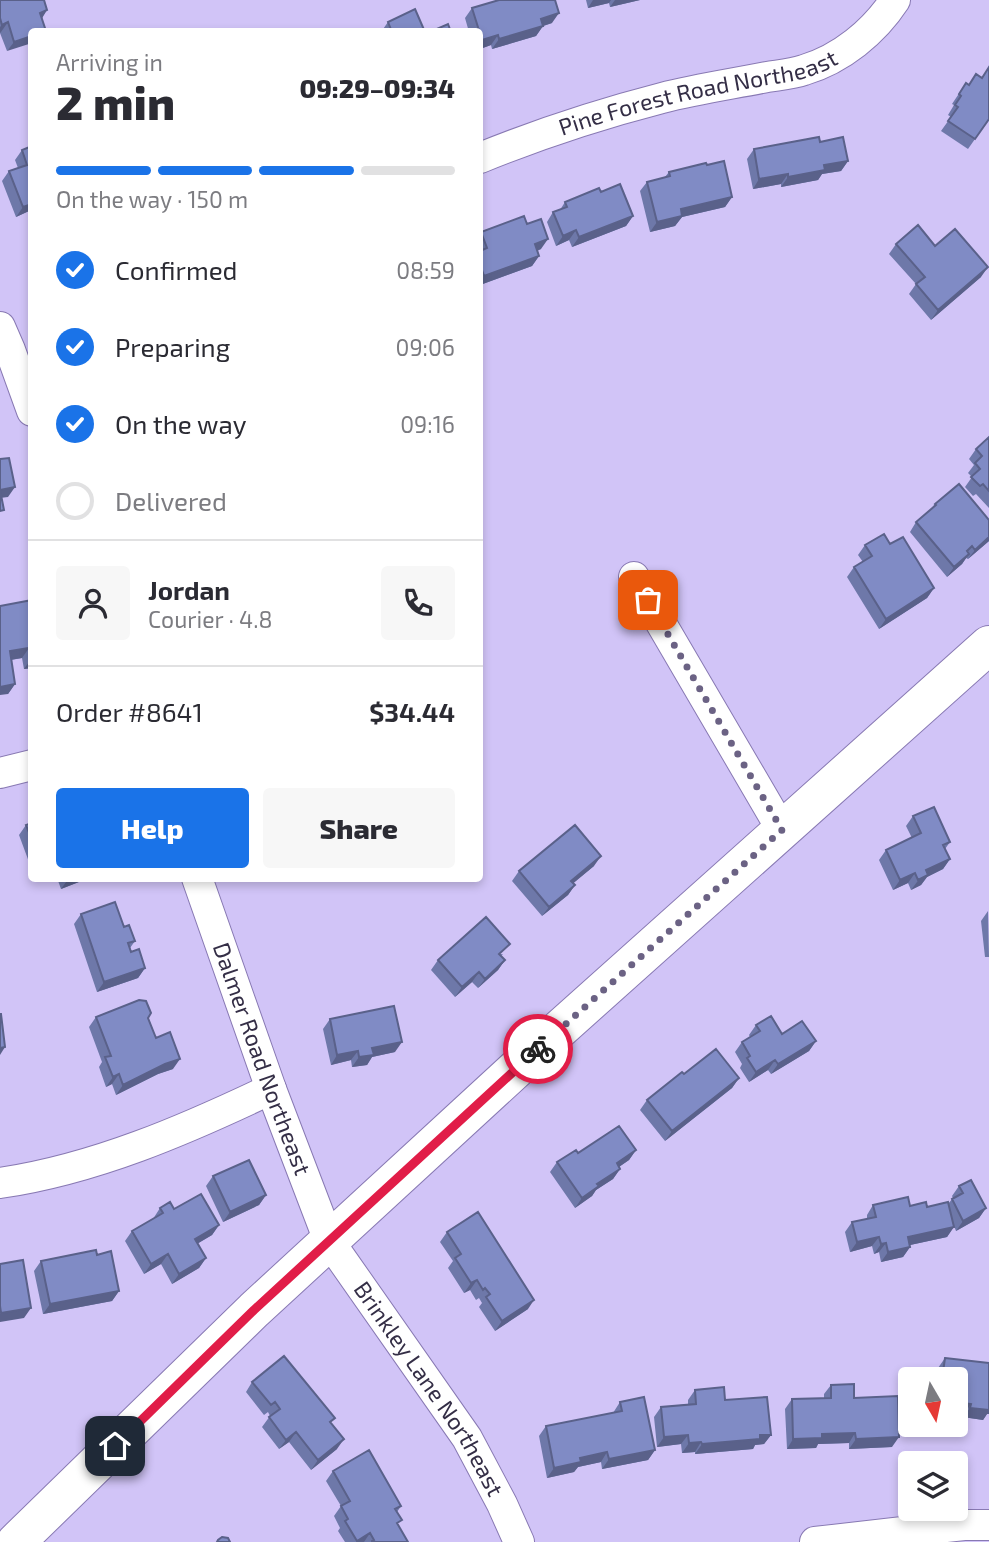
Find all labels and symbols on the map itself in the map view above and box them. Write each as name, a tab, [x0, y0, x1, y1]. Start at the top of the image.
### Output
street label: Pine Forest Road Northeast	[555, 43, 842, 141]
pin	[618, 570, 678, 630]
street label: Dalmer Road Northeast	[208, 938, 318, 1179]
courier	[503, 1014, 573, 1084]
street label: Brinkley Lane Northeast	[349, 1276, 510, 1501]
north arrow	[898, 1367, 968, 1437]
pin	[85, 1416, 145, 1476]

